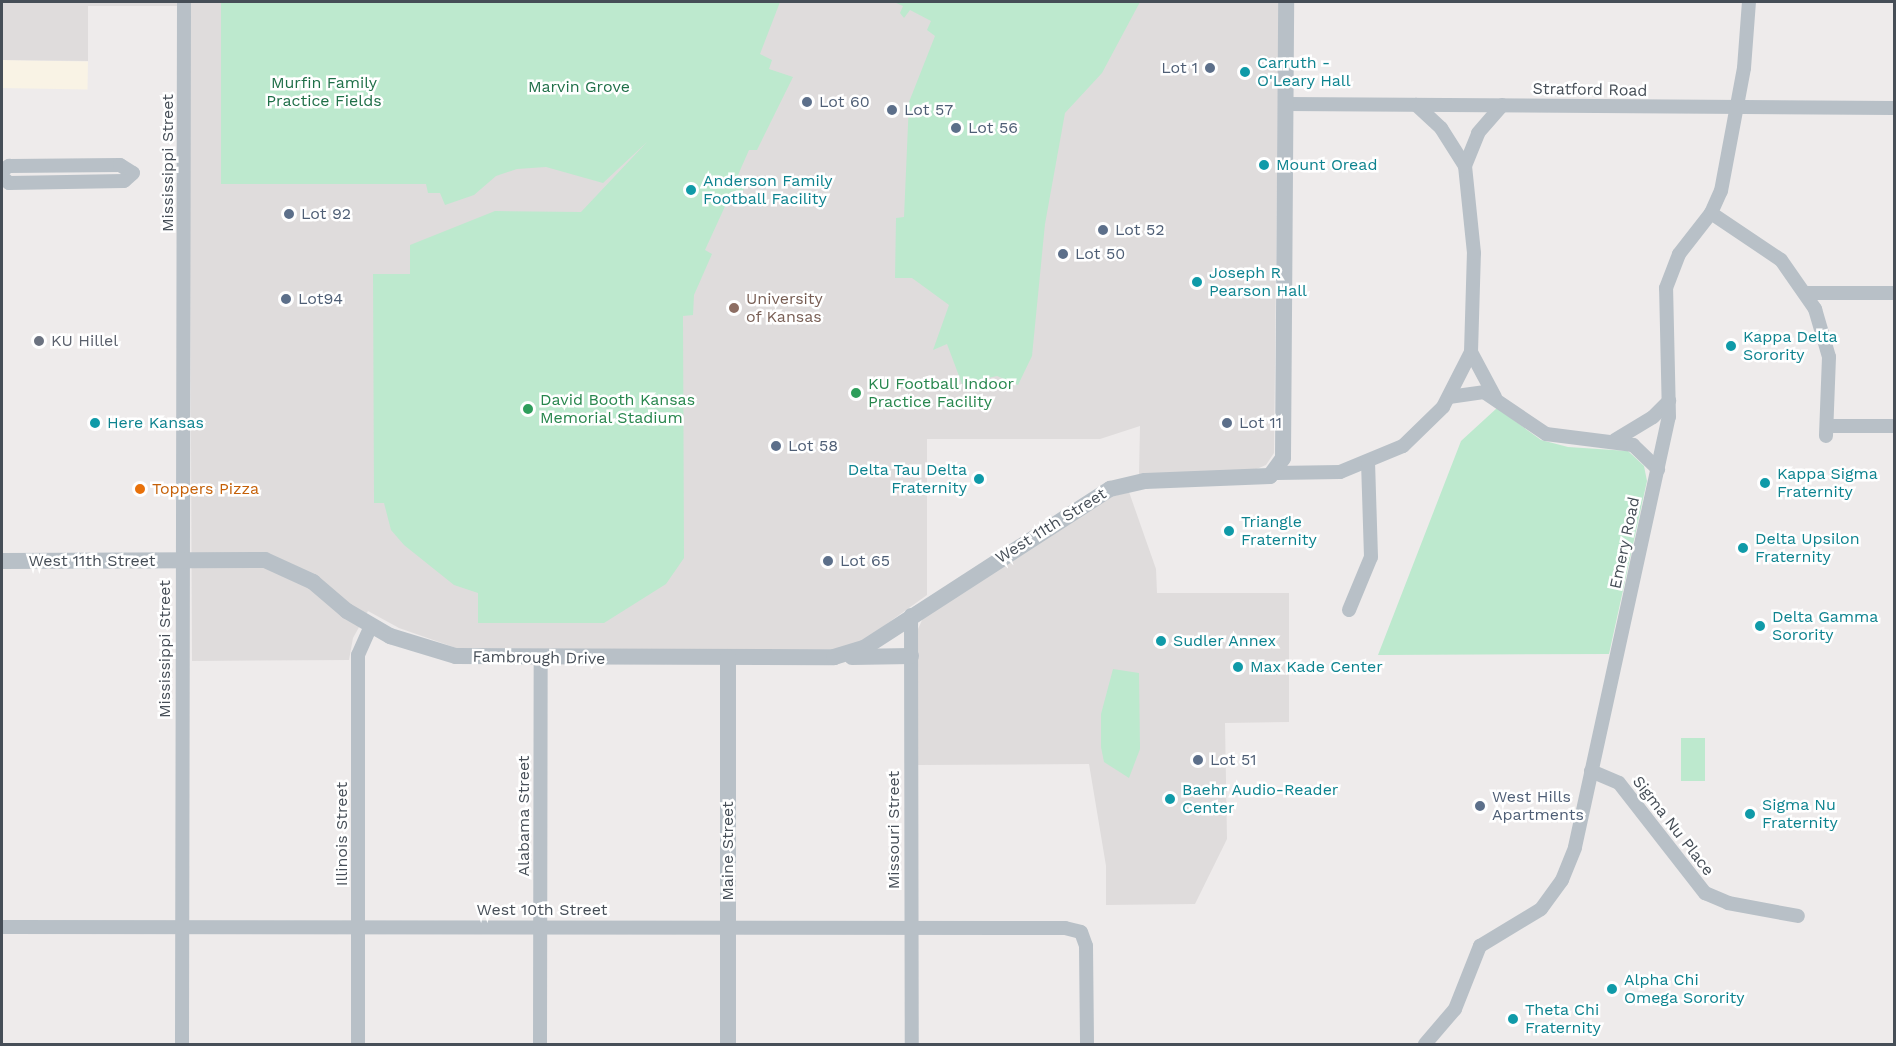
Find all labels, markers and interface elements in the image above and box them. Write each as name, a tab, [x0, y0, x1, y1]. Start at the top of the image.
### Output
place label: Carruth - O'Leary Hall	[1257, 53, 1351, 91]
place label: Lot 1	[1161, 58, 1198, 78]
marker: Lot 1	[1203, 61, 1217, 75]
marker: Carruth - O'Leary Hall	[1238, 65, 1252, 79]
park label: Murfin Family Practice Fields	[266, 73, 382, 111]
park label: Marvin Grove	[528, 77, 630, 97]
street label: Stratford Road	[1532, 79, 1648, 101]
place label: Lot 60	[819, 92, 870, 112]
street label: Mississippi Street	[158, 94, 178, 232]
marker: Lot 60	[800, 95, 814, 109]
place label: Lot 57	[904, 100, 953, 120]
marker: Lot 57	[885, 103, 899, 117]
place label: Lot 56	[968, 118, 1018, 138]
marker: Lot 56	[949, 121, 963, 135]
place label: Mount Oread	[1276, 155, 1377, 175]
marker: Mount Oread	[1257, 158, 1271, 172]
place label: Anderson Family Football Facility	[703, 171, 833, 209]
marker: Anderson Family Football Facility	[684, 183, 698, 197]
place label: Lot 92	[301, 204, 351, 224]
marker: Lot 92	[282, 207, 296, 221]
place label: Lot 52	[1115, 220, 1165, 240]
marker: Lot 52	[1096, 223, 1110, 237]
place label: Lot 50	[1075, 244, 1125, 264]
marker: Lot 50	[1056, 247, 1070, 261]
place label: Joseph R Pearson Hall	[1209, 263, 1307, 301]
marker: Joseph R Pearson Hall	[1190, 275, 1204, 289]
place label: Lot94	[298, 289, 343, 309]
place label: University of Kansas	[746, 289, 823, 327]
marker: Lot94	[279, 292, 293, 306]
marker: University of Kansas	[727, 301, 741, 315]
place label: Kappa Delta Sorority	[1743, 327, 1838, 365]
place label: KU Hillel	[51, 331, 118, 351]
marker: KU Hillel	[32, 334, 46, 348]
marker: Kappa Delta Sorority	[1724, 339, 1738, 353]
place label: KU Football Indoor Practice Facility	[868, 374, 1015, 412]
marker: KU Football Indoor Practice Facility	[849, 386, 863, 400]
place label: David Booth Kansas Memorial Stadium	[540, 390, 695, 428]
marker: David Booth Kansas Memorial Stadium	[521, 402, 535, 416]
place label: Here Kansas	[107, 413, 204, 433]
place label: Lot 11	[1239, 413, 1282, 433]
marker: Here Kansas	[88, 416, 102, 430]
marker: Lot 11	[1220, 416, 1234, 430]
place label: Lot 58	[788, 436, 838, 456]
marker: Lot 58	[769, 439, 783, 453]
place label: Delta Tau Delta Fraternity	[847, 460, 967, 498]
place label: Kappa Sigma Fraternity	[1777, 464, 1878, 502]
marker: Delta Tau Delta Fraternity	[972, 472, 986, 486]
marker: Kappa Sigma Fraternity	[1758, 476, 1772, 490]
place label: Toppers Pizza	[152, 479, 259, 499]
marker: Toppers Pizza	[133, 482, 147, 496]
street label: West 11th Street	[992, 484, 1110, 568]
street label: Emery Road	[1606, 495, 1644, 591]
place label: Triangle Fraternity	[1241, 512, 1317, 550]
marker: Triangle Fraternity	[1222, 524, 1236, 538]
place label: Delta Upsilon Fraternity	[1755, 529, 1860, 567]
marker: Delta Upsilon Fraternity	[1736, 541, 1750, 555]
street label: West 11th Street	[28, 551, 156, 571]
place label: Lot 65	[840, 551, 890, 571]
marker: Lot 65	[821, 554, 835, 568]
street label: Mississippi Street	[155, 580, 175, 718]
place label: Delta Gamma Sorority	[1772, 607, 1879, 645]
marker: Delta Gamma Sorority	[1753, 619, 1767, 633]
place label: Sudler Annex	[1173, 631, 1277, 651]
marker: Sudler Annex	[1154, 634, 1168, 648]
street label: Fambrough Drive	[472, 647, 606, 669]
place label: Max Kade Center	[1250, 657, 1383, 677]
marker: Max Kade Center	[1231, 660, 1245, 674]
place label: Lot 51	[1210, 750, 1256, 770]
marker: Lot 51	[1191, 753, 1205, 767]
street label: Alabama Street	[514, 755, 534, 877]
street label: Missouri Street	[884, 771, 904, 889]
street label: Sigma Nu Place	[1628, 772, 1718, 880]
place label: Baehr Audio-Reader Center	[1182, 780, 1339, 818]
street label: Illinois Street	[332, 782, 352, 886]
place label: West Hills Apartments	[1492, 787, 1584, 825]
marker: Baehr Audio-Reader Center	[1163, 792, 1177, 806]
place label: Sigma Nu Fraternity	[1762, 795, 1838, 833]
marker: West Hills Apartments	[1473, 799, 1487, 813]
street label: Maine Street	[718, 801, 738, 901]
marker: Sigma Nu Fraternity	[1743, 807, 1757, 821]
street label: West 10th Street	[476, 900, 608, 920]
place label: Alpha Chi Omega Sorority	[1624, 970, 1745, 1008]
marker: Alpha Chi Omega Sorority	[1605, 982, 1619, 996]
place label: Theta Chi Fraternity	[1525, 1000, 1601, 1038]
marker: Theta Chi Fraternity	[1506, 1012, 1520, 1026]

